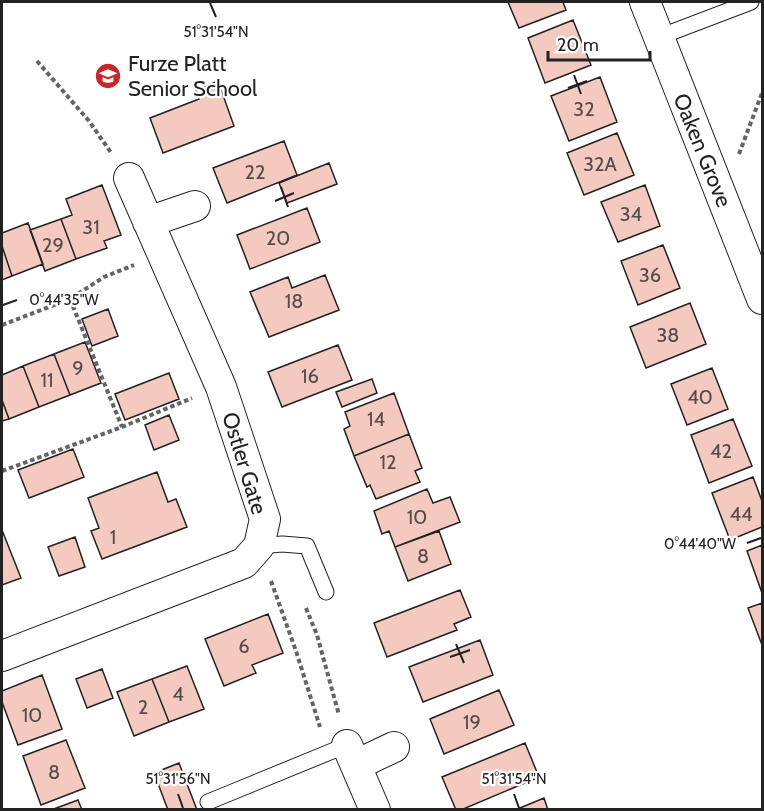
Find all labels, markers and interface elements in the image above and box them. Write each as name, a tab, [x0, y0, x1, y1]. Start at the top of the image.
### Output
text: 51°31'54"N	[184, 23, 248, 41]
scale bar	[548, 24, 650, 62]
text: 20 m	[557, 34, 599, 56]
place label: Furze Platt Senior School	[128, 50, 258, 102]
school or university icon: Furze Platt Senior School	[93, 61, 123, 91]
street label: Oaken Grove	[667, 89, 738, 211]
house number: 32	[573, 97, 595, 121]
house number: 32A	[583, 152, 617, 176]
house number: 22	[245, 160, 265, 184]
house number: 34	[620, 202, 643, 226]
house number: 31	[82, 215, 100, 239]
house number: 20	[266, 226, 290, 250]
house number: 29	[42, 233, 64, 257]
house number: 36	[639, 263, 661, 287]
house number: 18	[285, 289, 303, 313]
text: 0°44'35"W	[29, 291, 100, 309]
house number: 38	[657, 323, 679, 347]
house number: 9	[72, 356, 84, 380]
house number: 16	[301, 364, 319, 388]
house number: 11	[40, 368, 54, 392]
house number: 40	[687, 385, 713, 409]
house number: 14	[367, 407, 385, 431]
street label: Ostler Gate	[216, 409, 273, 517]
house number: 42	[710, 439, 732, 463]
house number: 12	[380, 450, 397, 474]
house number: 44	[729, 502, 753, 526]
house number: 10	[407, 505, 427, 529]
house number: 1	[110, 525, 116, 549]
text: 0°44'40"W	[664, 535, 737, 553]
house number: 8	[417, 544, 429, 568]
house number: 6	[238, 634, 250, 658]
house number: 4	[172, 682, 184, 706]
house number: 2	[138, 695, 148, 719]
house number: 10	[22, 703, 42, 727]
house number: 19	[463, 710, 481, 734]
house number: 8	[48, 760, 60, 784]
text: 51°31'56"N	[146, 770, 210, 788]
text: 51°31'54"N	[482, 770, 546, 788]

